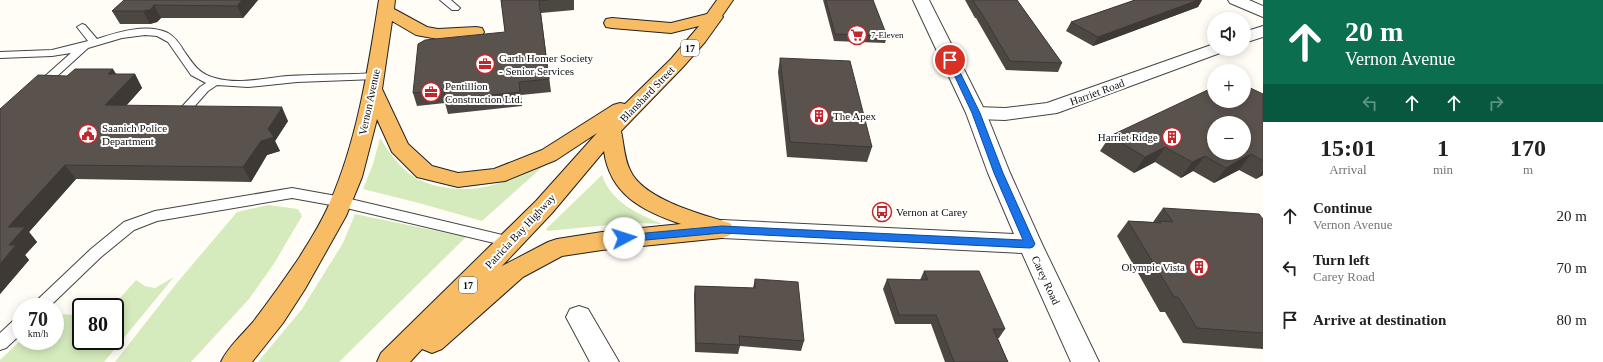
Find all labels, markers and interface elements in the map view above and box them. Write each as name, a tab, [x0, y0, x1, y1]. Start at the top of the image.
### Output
map controls	[1207, 12, 1251, 160]
button: sound	[1207, 12, 1251, 56]
icon: ahead	[1279, 16, 1331, 68]
text: 20 m	[1345, 16, 1403, 47]
supermarket icon: 7-Eleven	[846, 24, 868, 46]
place label: 7-Eleven	[871, 30, 904, 40]
road number: 17	[681, 40, 699, 56]
pin	[933, 43, 967, 77]
icon: arrive	[939, 49, 961, 71]
text: Vernon Avenue	[1345, 49, 1455, 69]
place label: Garth Homer Society - Senior Services	[499, 52, 594, 77]
office icon: Garth Homer Society - Senior Services	[474, 53, 496, 75]
street label: Blanshard Street	[617, 64, 677, 124]
button: +	[1207, 64, 1251, 108]
street label: Vernon Avenue	[356, 68, 382, 136]
street label: Harriet Road	[1068, 76, 1126, 107]
place label: Pentillion Construction Ltd.	[445, 80, 523, 105]
office icon: Pentillion Construction Ltd.	[420, 81, 442, 103]
icon: left	[1359, 92, 1381, 114]
icon: ahead	[1401, 92, 1423, 114]
icon: ahead	[1443, 92, 1465, 114]
icon: right	[1485, 92, 1507, 114]
building icon: The Apex	[808, 105, 830, 127]
place label: The Apex	[833, 110, 877, 122]
button: −	[1207, 116, 1251, 160]
place label: Saanich Police Department	[102, 122, 167, 147]
public building icon: Saanich Police Department	[77, 123, 99, 145]
building icon: Harriet Ridge	[1161, 126, 1183, 148]
place label: Harriet Ridge	[1098, 131, 1158, 143]
text: 15:01	[1320, 135, 1376, 161]
text: 1	[1437, 135, 1449, 161]
text: 170	[1510, 135, 1546, 161]
text: Arrival	[1329, 162, 1367, 177]
text: min	[1433, 162, 1453, 177]
text: m	[1523, 162, 1533, 177]
street label: Patricia Bay Highway	[482, 191, 558, 271]
text: Continue	[1313, 200, 1372, 216]
bus stop icon: Vernon at Carey	[871, 201, 893, 223]
icon: ahead	[1279, 205, 1301, 227]
place label: Vernon at Carey	[896, 206, 968, 218]
text: 20 m	[1557, 208, 1587, 224]
position arrow	[603, 217, 645, 259]
text: Vernon Avenue	[1313, 217, 1393, 232]
text: Turn left	[1313, 252, 1370, 268]
street label: Carey Road	[1030, 254, 1063, 307]
building icon: Olympic Vista	[1188, 256, 1210, 278]
icon: left	[1279, 257, 1301, 279]
text: 70 m	[1557, 260, 1587, 276]
place label: Olympic Vista	[1121, 261, 1185, 273]
text: Carey Road	[1313, 269, 1375, 284]
road number: 17	[459, 277, 477, 293]
speed limit sign: 80	[72, 298, 124, 350]
text: 70	[28, 308, 48, 330]
icon: arrive	[1279, 309, 1301, 331]
text: Arrive at destination	[1313, 312, 1446, 328]
text: 80 m	[1557, 312, 1587, 328]
text: km/h	[28, 328, 48, 339]

